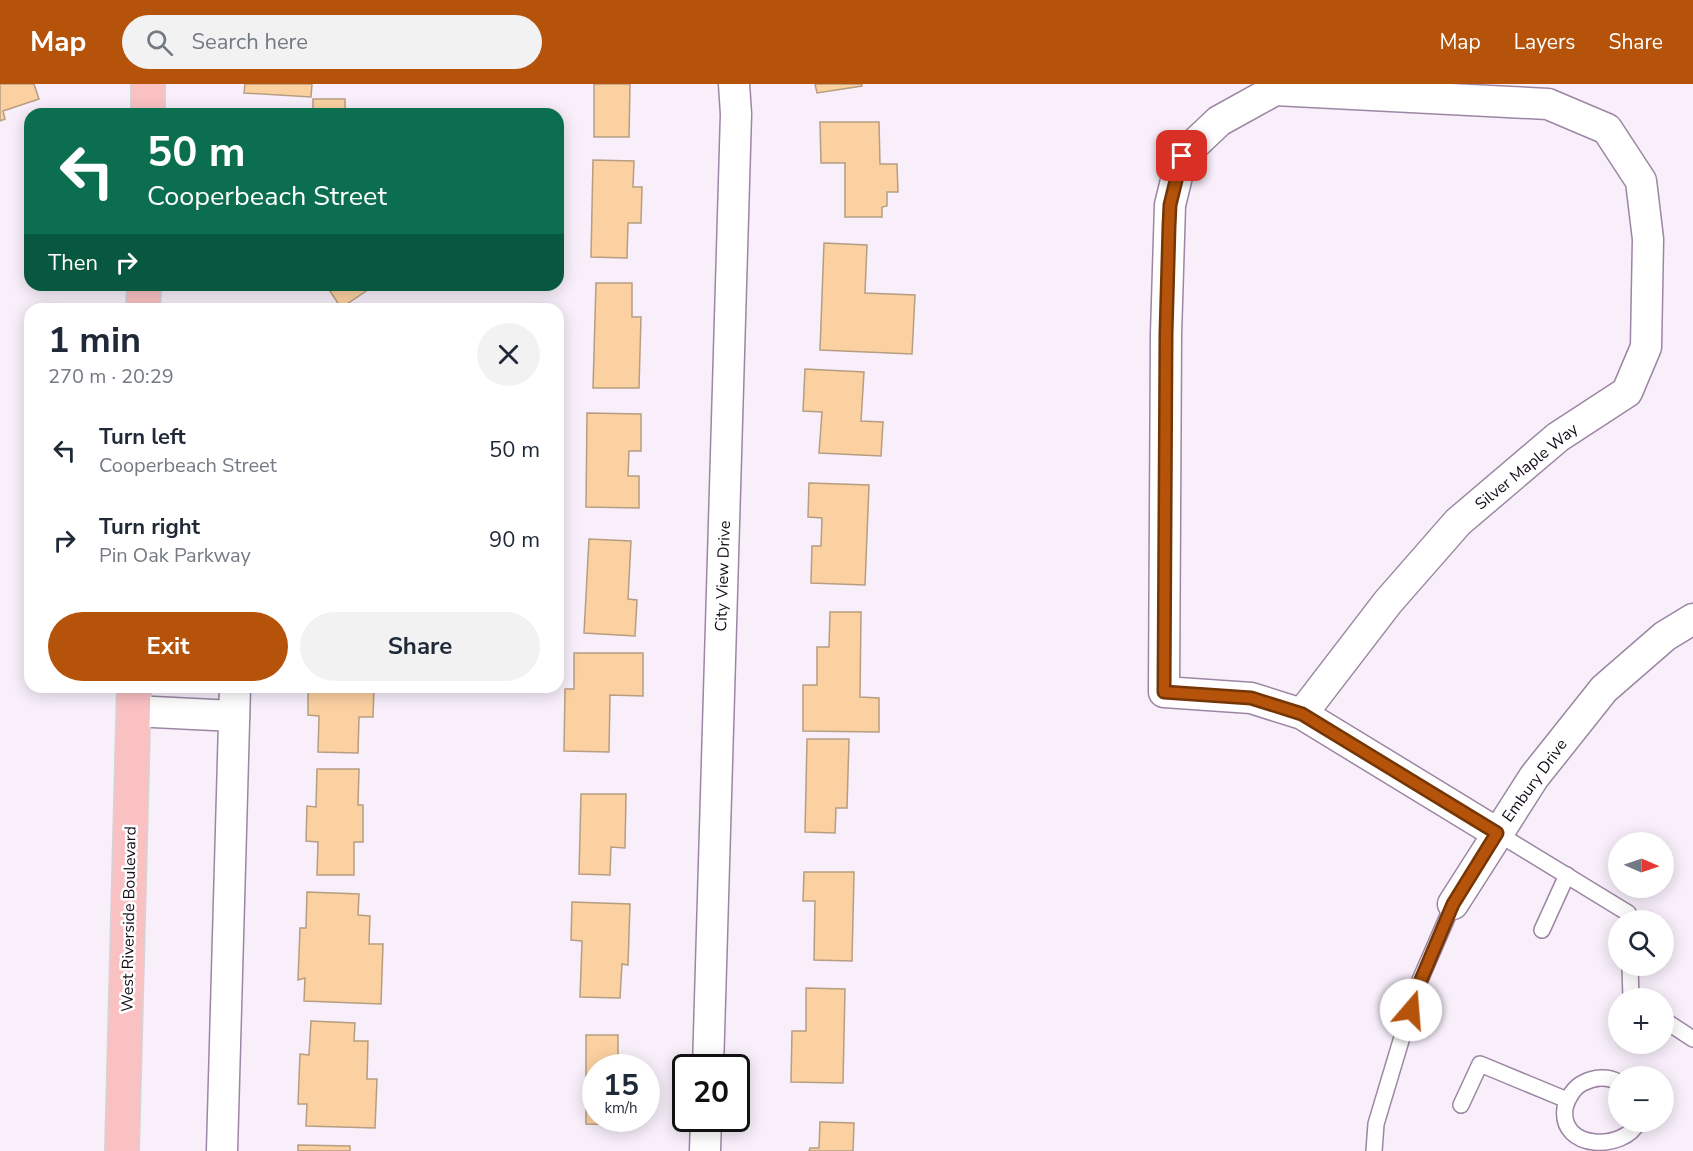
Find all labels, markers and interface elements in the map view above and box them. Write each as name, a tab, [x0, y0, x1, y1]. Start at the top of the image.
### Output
search box	[122, 15, 542, 69]
text: Map	[30, 23, 86, 61]
icon: search	[143, 26, 176, 59]
text: Search here	[191, 27, 308, 57]
text: Map	[1439, 28, 1481, 56]
text: Layers	[1514, 28, 1575, 56]
text: Share	[1608, 28, 1663, 56]
text: 50 m	[147, 124, 246, 181]
pin	[1156, 130, 1207, 181]
icon: left	[48, 132, 126, 210]
icon: arrive	[1165, 139, 1198, 172]
text: Cooperbeach Street	[147, 178, 387, 215]
icon: right	[110, 246, 143, 279]
text: Then	[48, 248, 98, 278]
text: 1 min	[48, 316, 141, 365]
button: close	[477, 323, 540, 386]
text: 270 m · 20:29	[48, 363, 174, 390]
street label: Silver Maple Way	[1470, 418, 1583, 515]
text: Turn left	[99, 422, 186, 452]
icon: left	[48, 434, 81, 467]
text: 50 m	[489, 435, 540, 465]
text: Cooperbeach Street	[99, 452, 277, 479]
text: Turn right	[99, 512, 200, 542]
street label: City View Drive	[710, 520, 736, 632]
icon: right	[48, 524, 81, 557]
text: 90 m	[489, 525, 540, 555]
text: Pin Oak Parkway	[99, 542, 251, 569]
button: Exit	[48, 612, 288, 681]
button: Share	[300, 612, 540, 681]
street label: Embury Drive	[1497, 735, 1572, 827]
street label: West Riverside Boulevard	[116, 826, 142, 1012]
north arrow	[1608, 832, 1674, 898]
map controls	[1608, 832, 1674, 1132]
button: search	[1608, 910, 1674, 976]
position arrow	[1379, 978, 1443, 1042]
button: +	[1608, 988, 1674, 1054]
speed limit sign: 20	[672, 1054, 750, 1132]
text: 15	[603, 1065, 639, 1106]
button: −	[1608, 1066, 1674, 1132]
text: km/h	[604, 1098, 638, 1118]

